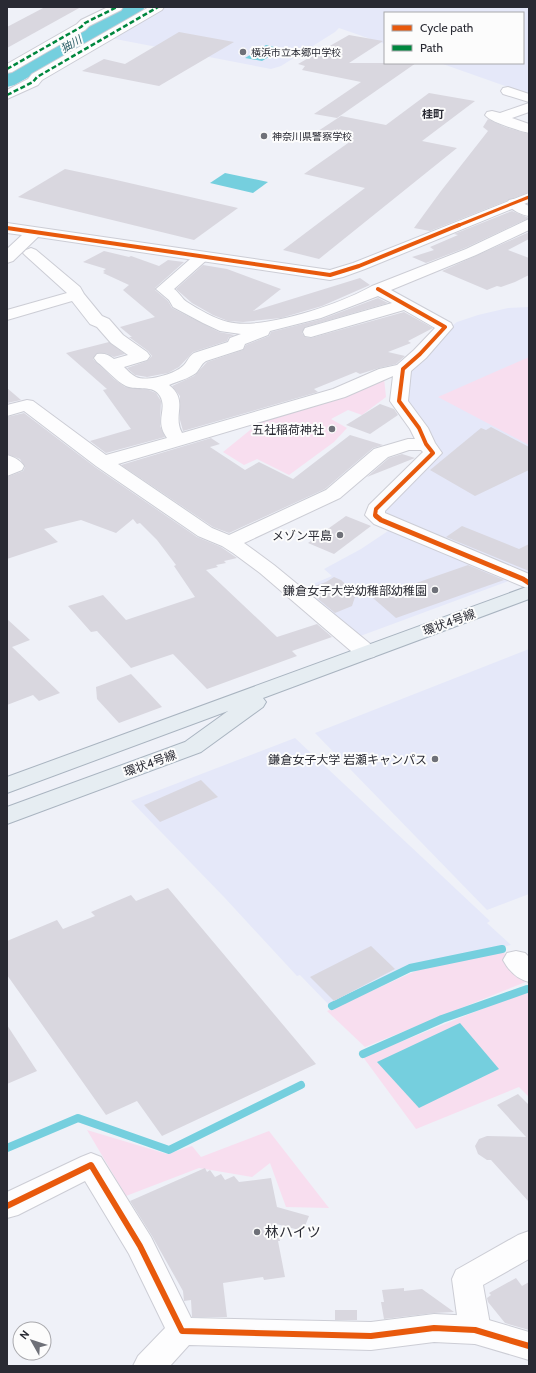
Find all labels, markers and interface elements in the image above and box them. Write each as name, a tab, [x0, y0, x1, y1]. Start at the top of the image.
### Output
legend	[384, 12, 524, 64]
text: Cycle path	[420, 20, 473, 35]
water label: 㹨川	[58, 32, 85, 56]
text: Path	[420, 40, 443, 55]
place label: 横浜市立本郷中学校	[251, 46, 341, 59]
marker: 横浜市立本郷中学校	[238, 47, 248, 57]
district label: 桂町	[422, 107, 444, 121]
place label: 神奈川県警察学校	[272, 130, 352, 143]
marker: 神奈川県警察学校	[259, 131, 269, 141]
place label: 五社稲荷神社	[252, 422, 324, 437]
marker: 五社稲荷神社	[327, 424, 337, 434]
place label: メゾン平島	[272, 528, 332, 543]
marker: メゾン平島	[335, 530, 345, 540]
place label: 鎌倉女子大学幼稚部幼稚園	[283, 583, 427, 598]
marker: 鎌倉女子大学幼稚部幼稚園	[430, 585, 440, 595]
street label: 環状4号線	[421, 606, 477, 638]
street label: 環状4号線	[122, 747, 178, 779]
place label: 鎌倉女子大学 岩瀬キャンパス	[268, 752, 427, 767]
marker: 鎌倉女子大学 岩瀬キャンパス	[430, 754, 440, 764]
place label: 林ハイツ	[265, 1223, 321, 1241]
marker: 林ハイツ	[252, 1227, 262, 1237]
north arrow	[12, 1321, 52, 1361]
text: N	[16, 1327, 32, 1342]

